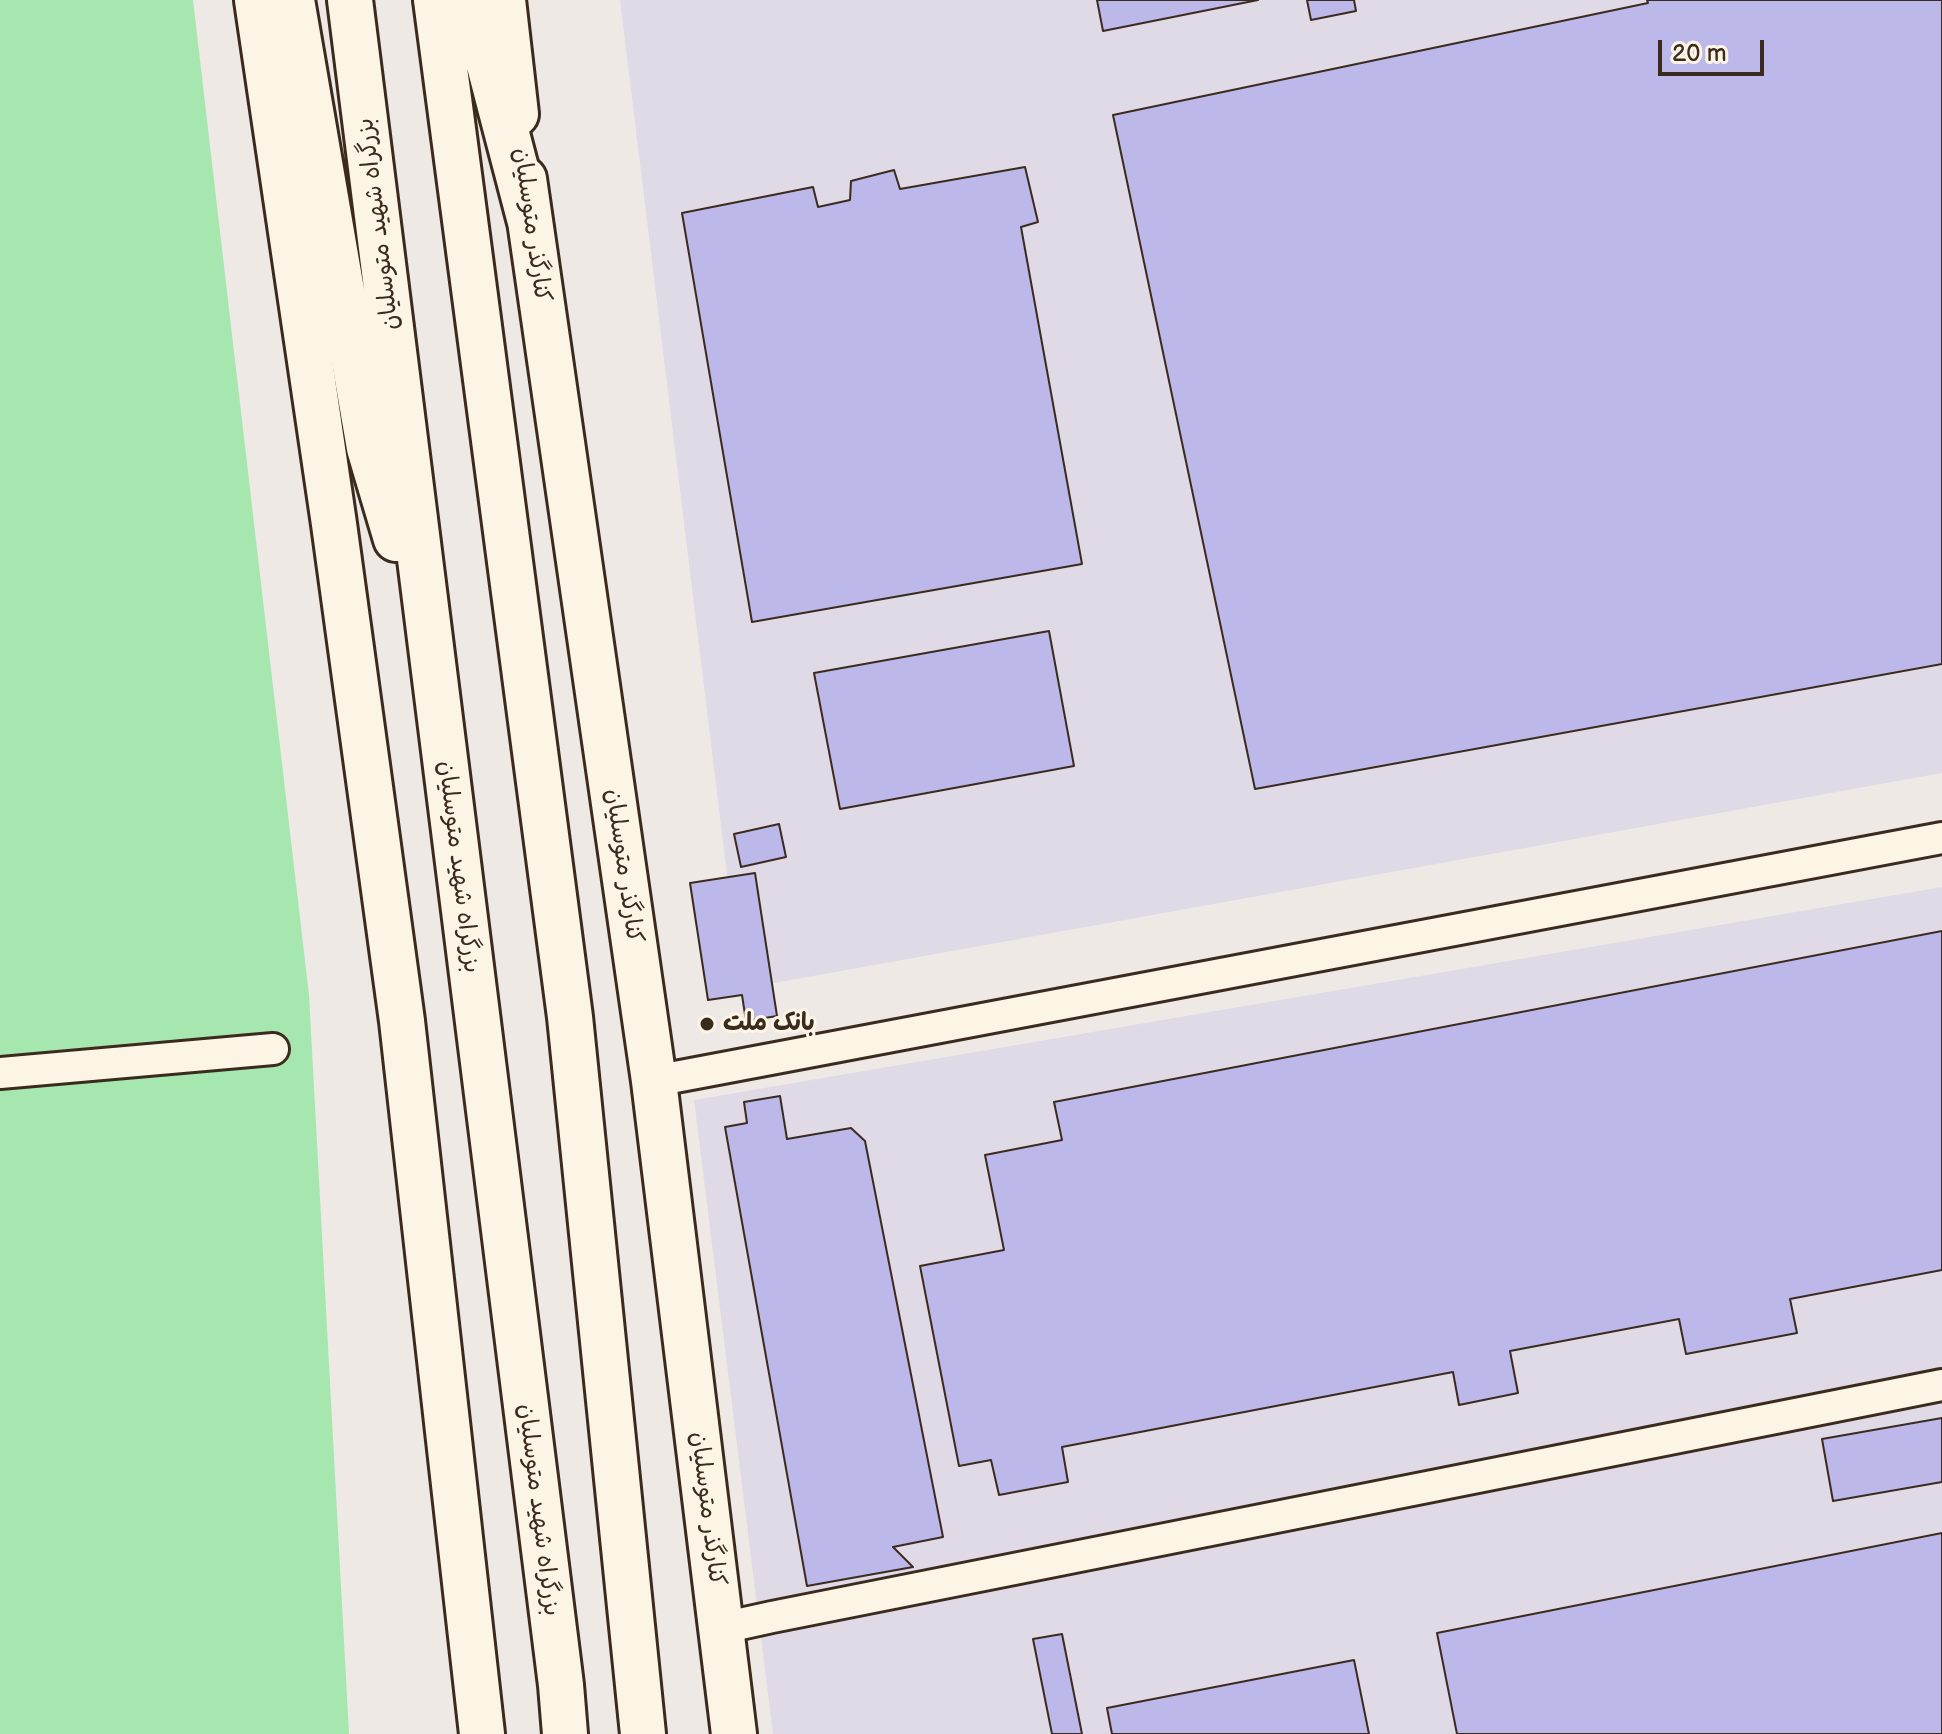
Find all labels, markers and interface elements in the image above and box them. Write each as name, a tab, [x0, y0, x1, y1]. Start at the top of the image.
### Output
scale bar	[1662, 24, 1768, 74]
text: 20 m	[1672, 39, 1727, 68]
street label: بزرگراه شهید متوسلیان	[352, 116, 406, 332]
street label: کنارگذر متوسلیان	[506, 146, 556, 304]
street label: بزرگراه شهید متوسلیان	[431, 759, 485, 975]
street label: کنارگذر متوسلیان	[598, 787, 648, 945]
place label: بانک ملت	[723, 1010, 815, 1038]
marker: بانک ملت	[698, 1015, 716, 1033]
street label: بزرگراه شهید متوسلیان	[511, 1402, 565, 1618]
street label: کنارگذر متوسلیان	[683, 1430, 731, 1588]

